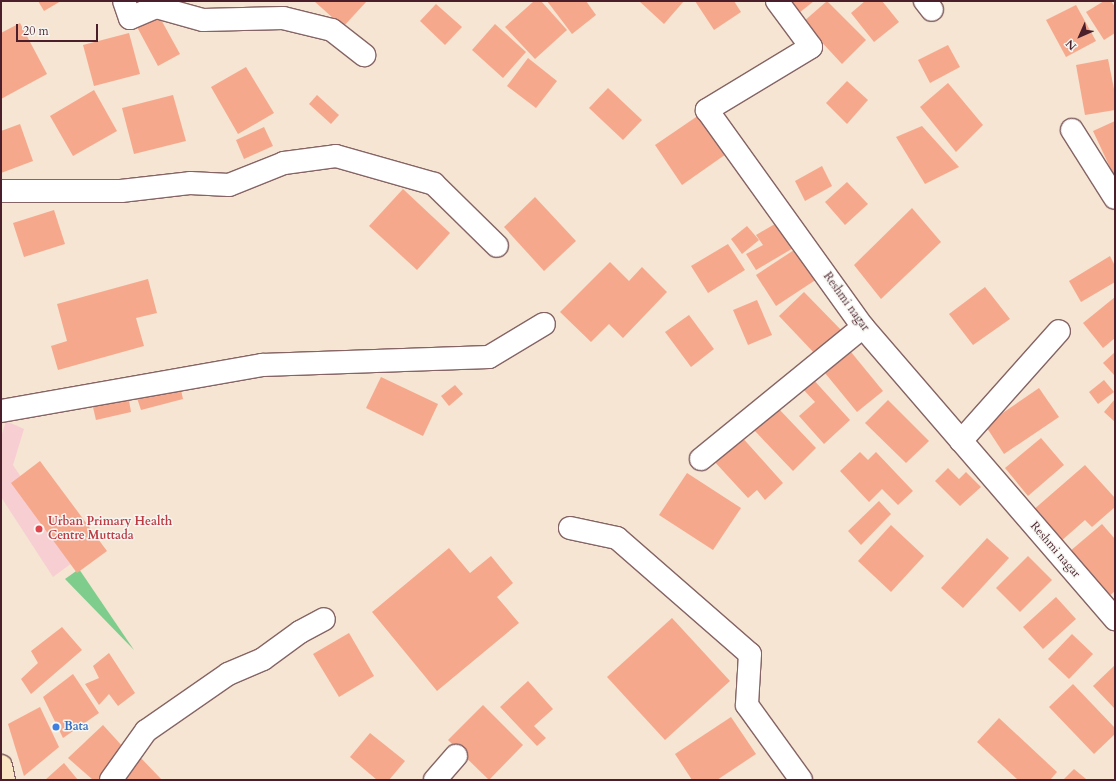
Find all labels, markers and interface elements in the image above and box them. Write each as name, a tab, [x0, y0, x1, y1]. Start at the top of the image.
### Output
scale bar	[18, 16, 100, 42]
north arrow	[1060, 16, 1100, 56]
text: 20 m	[23, 23, 49, 39]
text: N	[1062, 36, 1080, 54]
street label: Reshmi nagar	[820, 270, 872, 334]
place label: Urban Primary Health Centre Muttada	[48, 515, 172, 543]
street label: Reshmi nagar	[1027, 519, 1083, 581]
marker: Urban Primary Health Centre Muttada	[33, 523, 45, 535]
place label: Bata	[64, 720, 89, 734]
marker: Bata	[51, 722, 61, 732]

